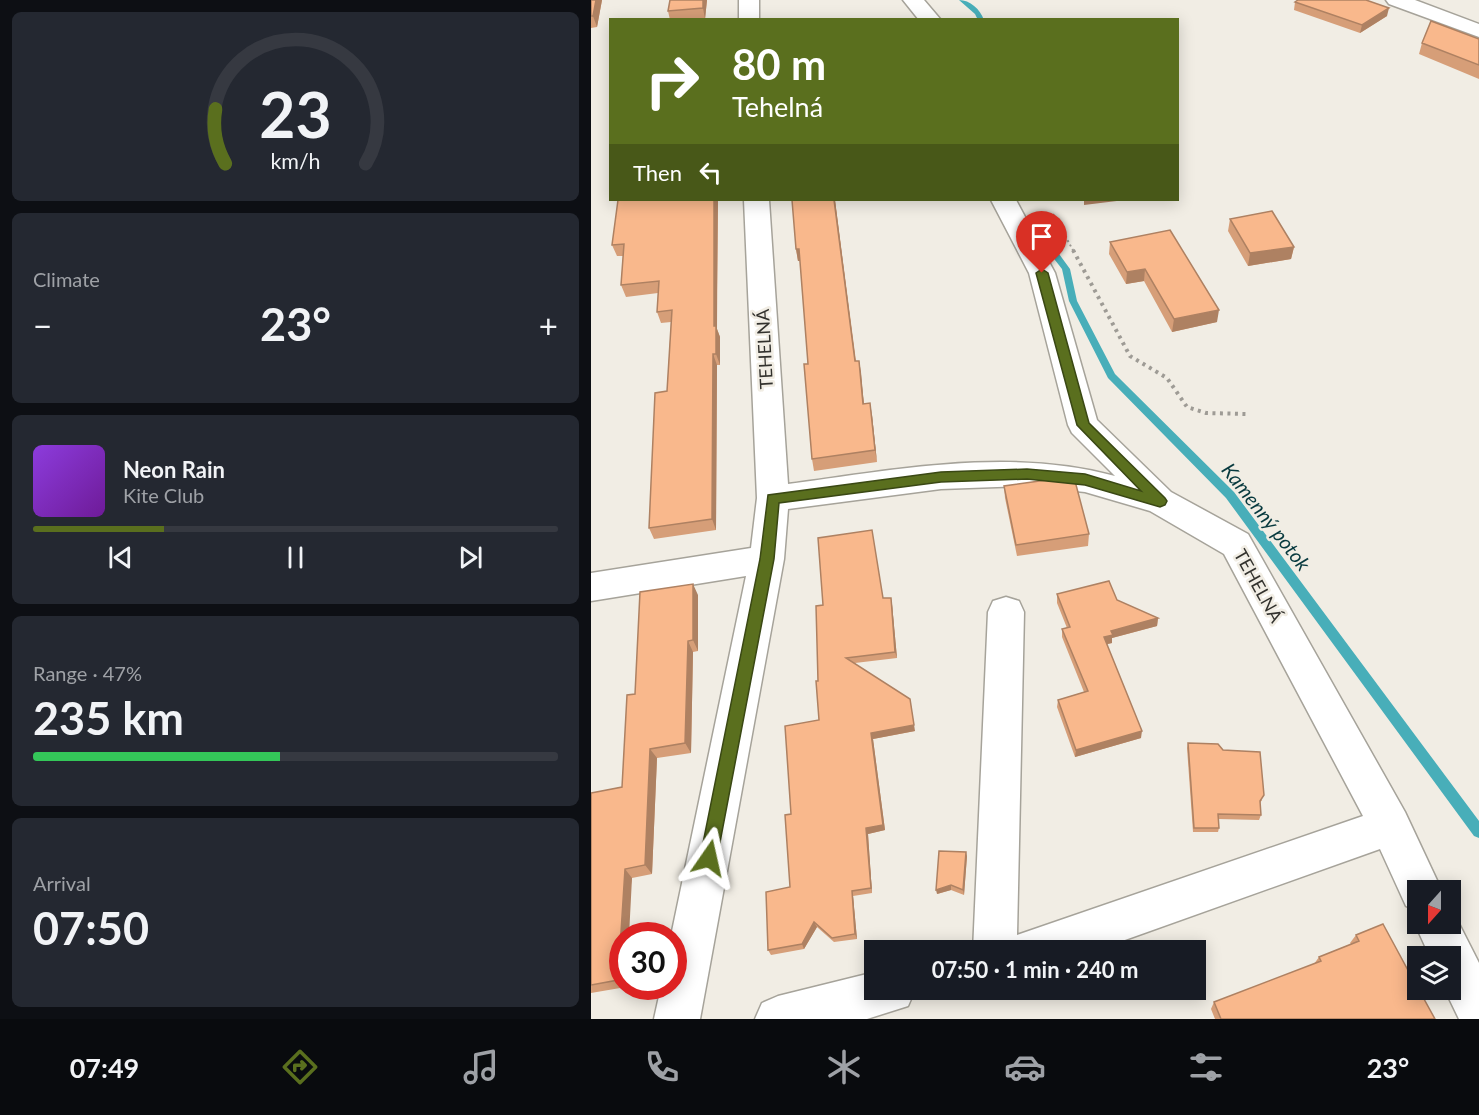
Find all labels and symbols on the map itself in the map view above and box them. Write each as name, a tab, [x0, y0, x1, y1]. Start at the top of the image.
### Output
pin	[1016, 211, 1067, 273]
street label: TEHELNÁ	[751, 308, 777, 390]
water label: Kamenný potok	[1217, 458, 1316, 575]
street label: TEHELNÁ	[1230, 545, 1288, 627]
position arrow	[677, 826, 741, 890]
north arrow	[1407, 880, 1461, 934]
speed limit sign: 30	[609, 922, 687, 1000]

